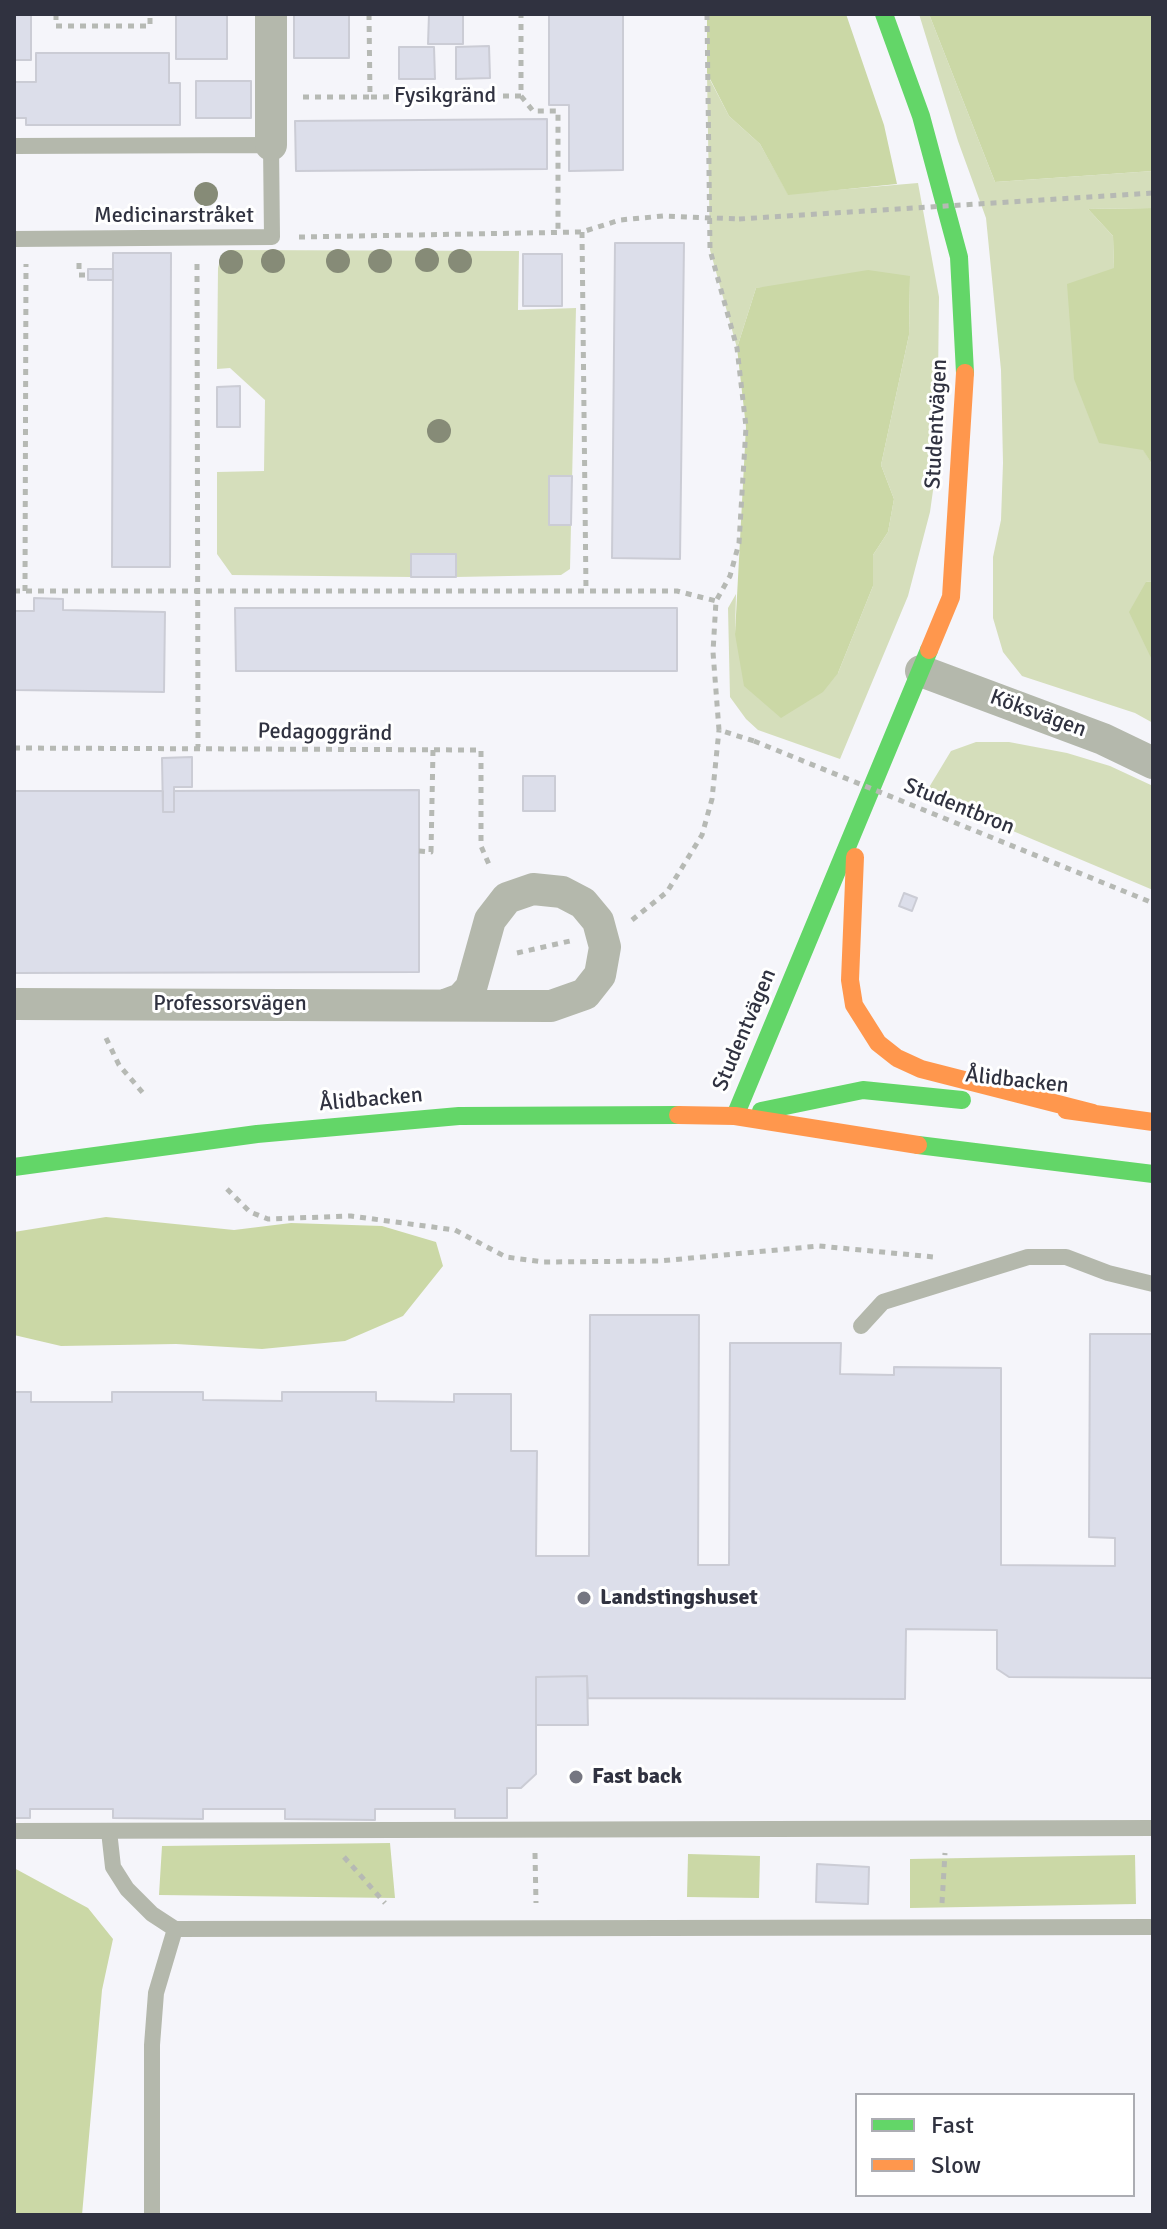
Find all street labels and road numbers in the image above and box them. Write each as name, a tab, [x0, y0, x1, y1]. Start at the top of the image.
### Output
street label: Fysikgränd	[394, 83, 496, 109]
street label: Medicinarstråket	[94, 203, 254, 229]
street label: Studentvägen	[920, 358, 954, 490]
street label: Köksvägen	[986, 684, 1090, 744]
street label: Pedagoggränd	[257, 719, 393, 747]
street label: Studentbron	[900, 773, 1018, 841]
street label: Studentvägen	[707, 965, 783, 1095]
street label: Professorsvägen	[153, 991, 307, 1017]
street label: Ålidbacken	[964, 1062, 1070, 1100]
street label: Ålidbacken	[318, 1082, 424, 1118]

